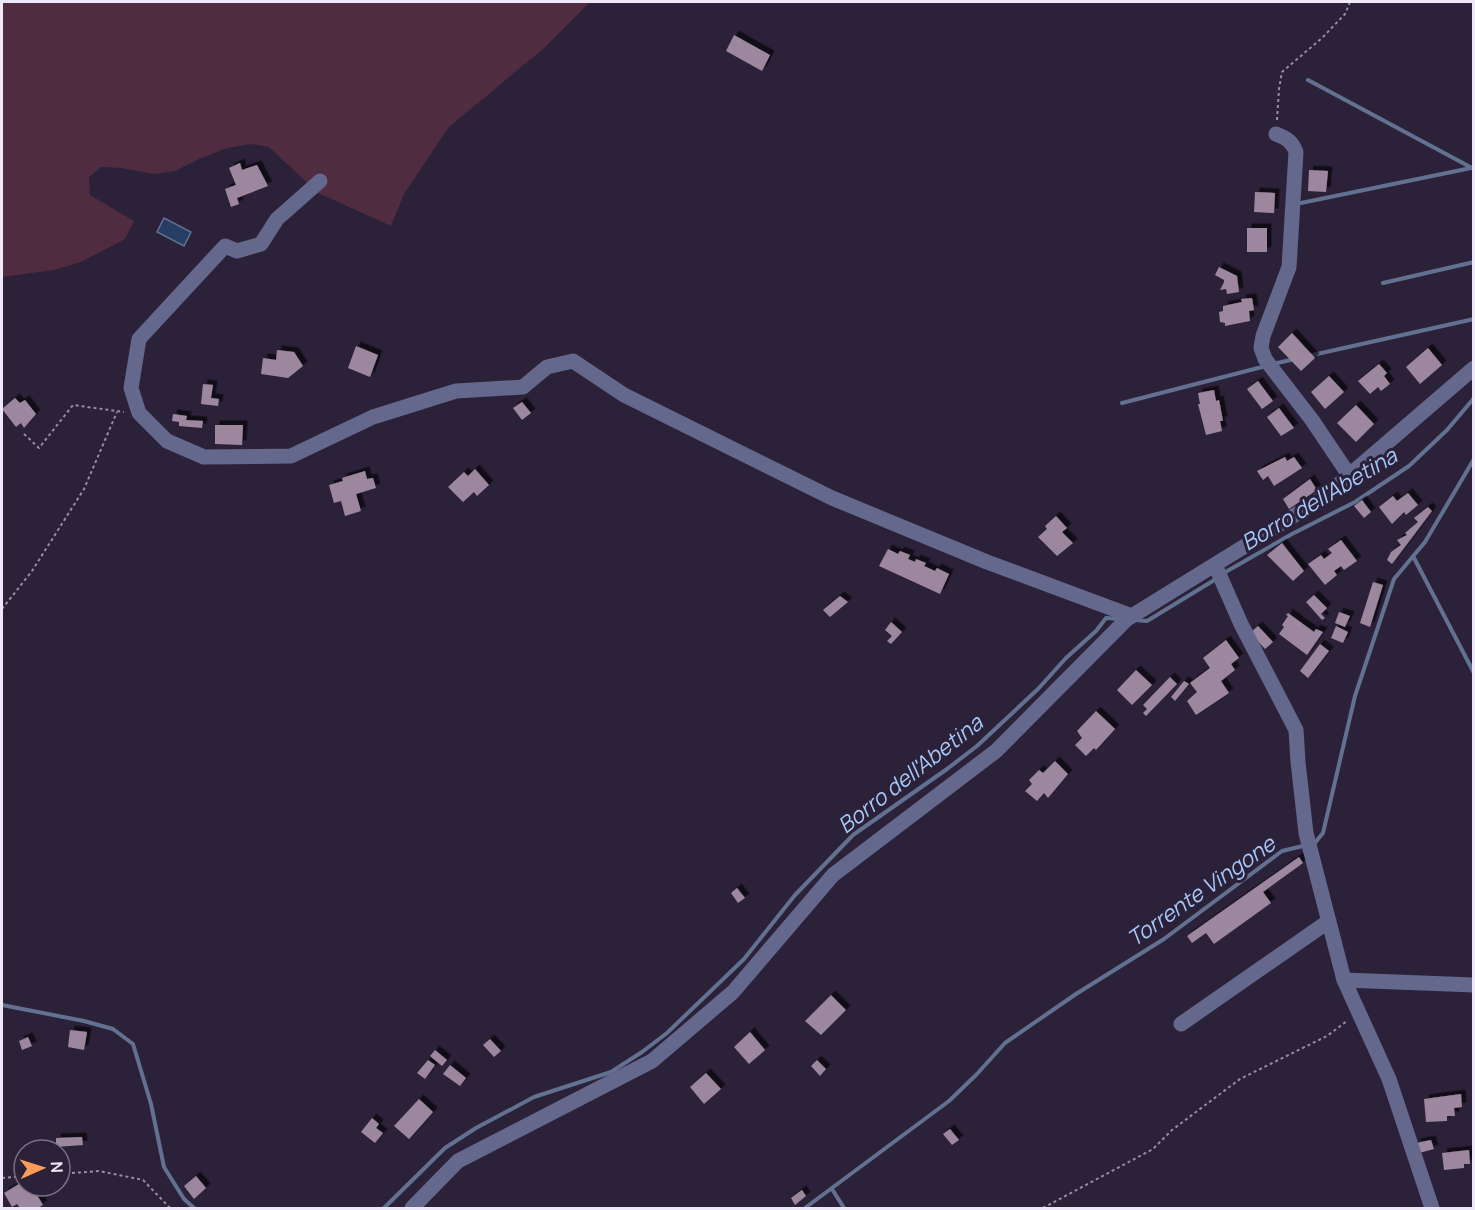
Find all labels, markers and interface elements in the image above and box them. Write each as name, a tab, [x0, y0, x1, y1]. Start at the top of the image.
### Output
water label: Borro dell'Abetina	[1236, 440, 1404, 557]
water label: Borro dell'Abetina	[831, 707, 990, 840]
water label: Torrente Vingone	[1121, 828, 1282, 953]
north arrow	[12, 1138, 72, 1198]
text: N	[46, 1161, 68, 1174]

